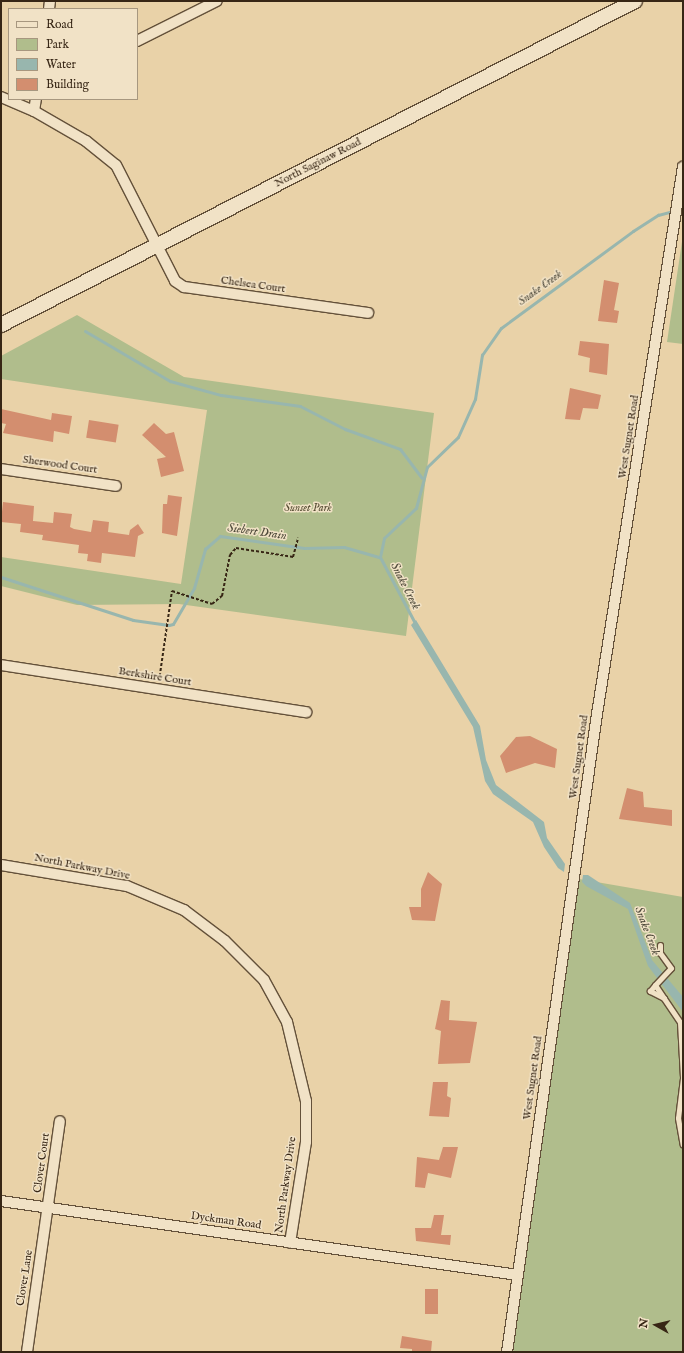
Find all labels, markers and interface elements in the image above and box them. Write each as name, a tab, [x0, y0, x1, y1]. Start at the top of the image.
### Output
legend	[8, 8, 138, 100]
text: Road	[46, 17, 73, 32]
text: Park	[46, 37, 69, 52]
text: Water	[46, 57, 76, 72]
text: Building	[46, 77, 89, 92]
street label: North Saginaw Road	[272, 135, 364, 191]
water label: Snake Creek	[515, 267, 565, 309]
street label: Chelsea Court	[220, 274, 286, 296]
street label: West Sugnet Road	[616, 394, 642, 480]
street label: Sherwood Court	[22, 453, 98, 477]
park label: Sunset Park	[284, 501, 332, 515]
water label: Siebert Drain	[226, 521, 288, 543]
water label: Snake Creek	[387, 560, 423, 612]
street label: Berkshire Court	[118, 665, 192, 689]
street label: West Sugnet Road	[567, 714, 591, 800]
street label: North Parkway Drive	[33, 851, 131, 883]
water label: Snake Creek	[631, 905, 663, 957]
street label: West Sugnet Road	[521, 1035, 545, 1121]
street label: Clover Court	[31, 1132, 53, 1194]
street label: North Parkway Drive	[273, 1136, 299, 1234]
street label: Dyckman Road	[190, 1210, 262, 1232]
street label: Clover Lane	[14, 1249, 36, 1307]
north arrow	[636, 1305, 676, 1345]
text: N	[637, 1318, 652, 1329]

